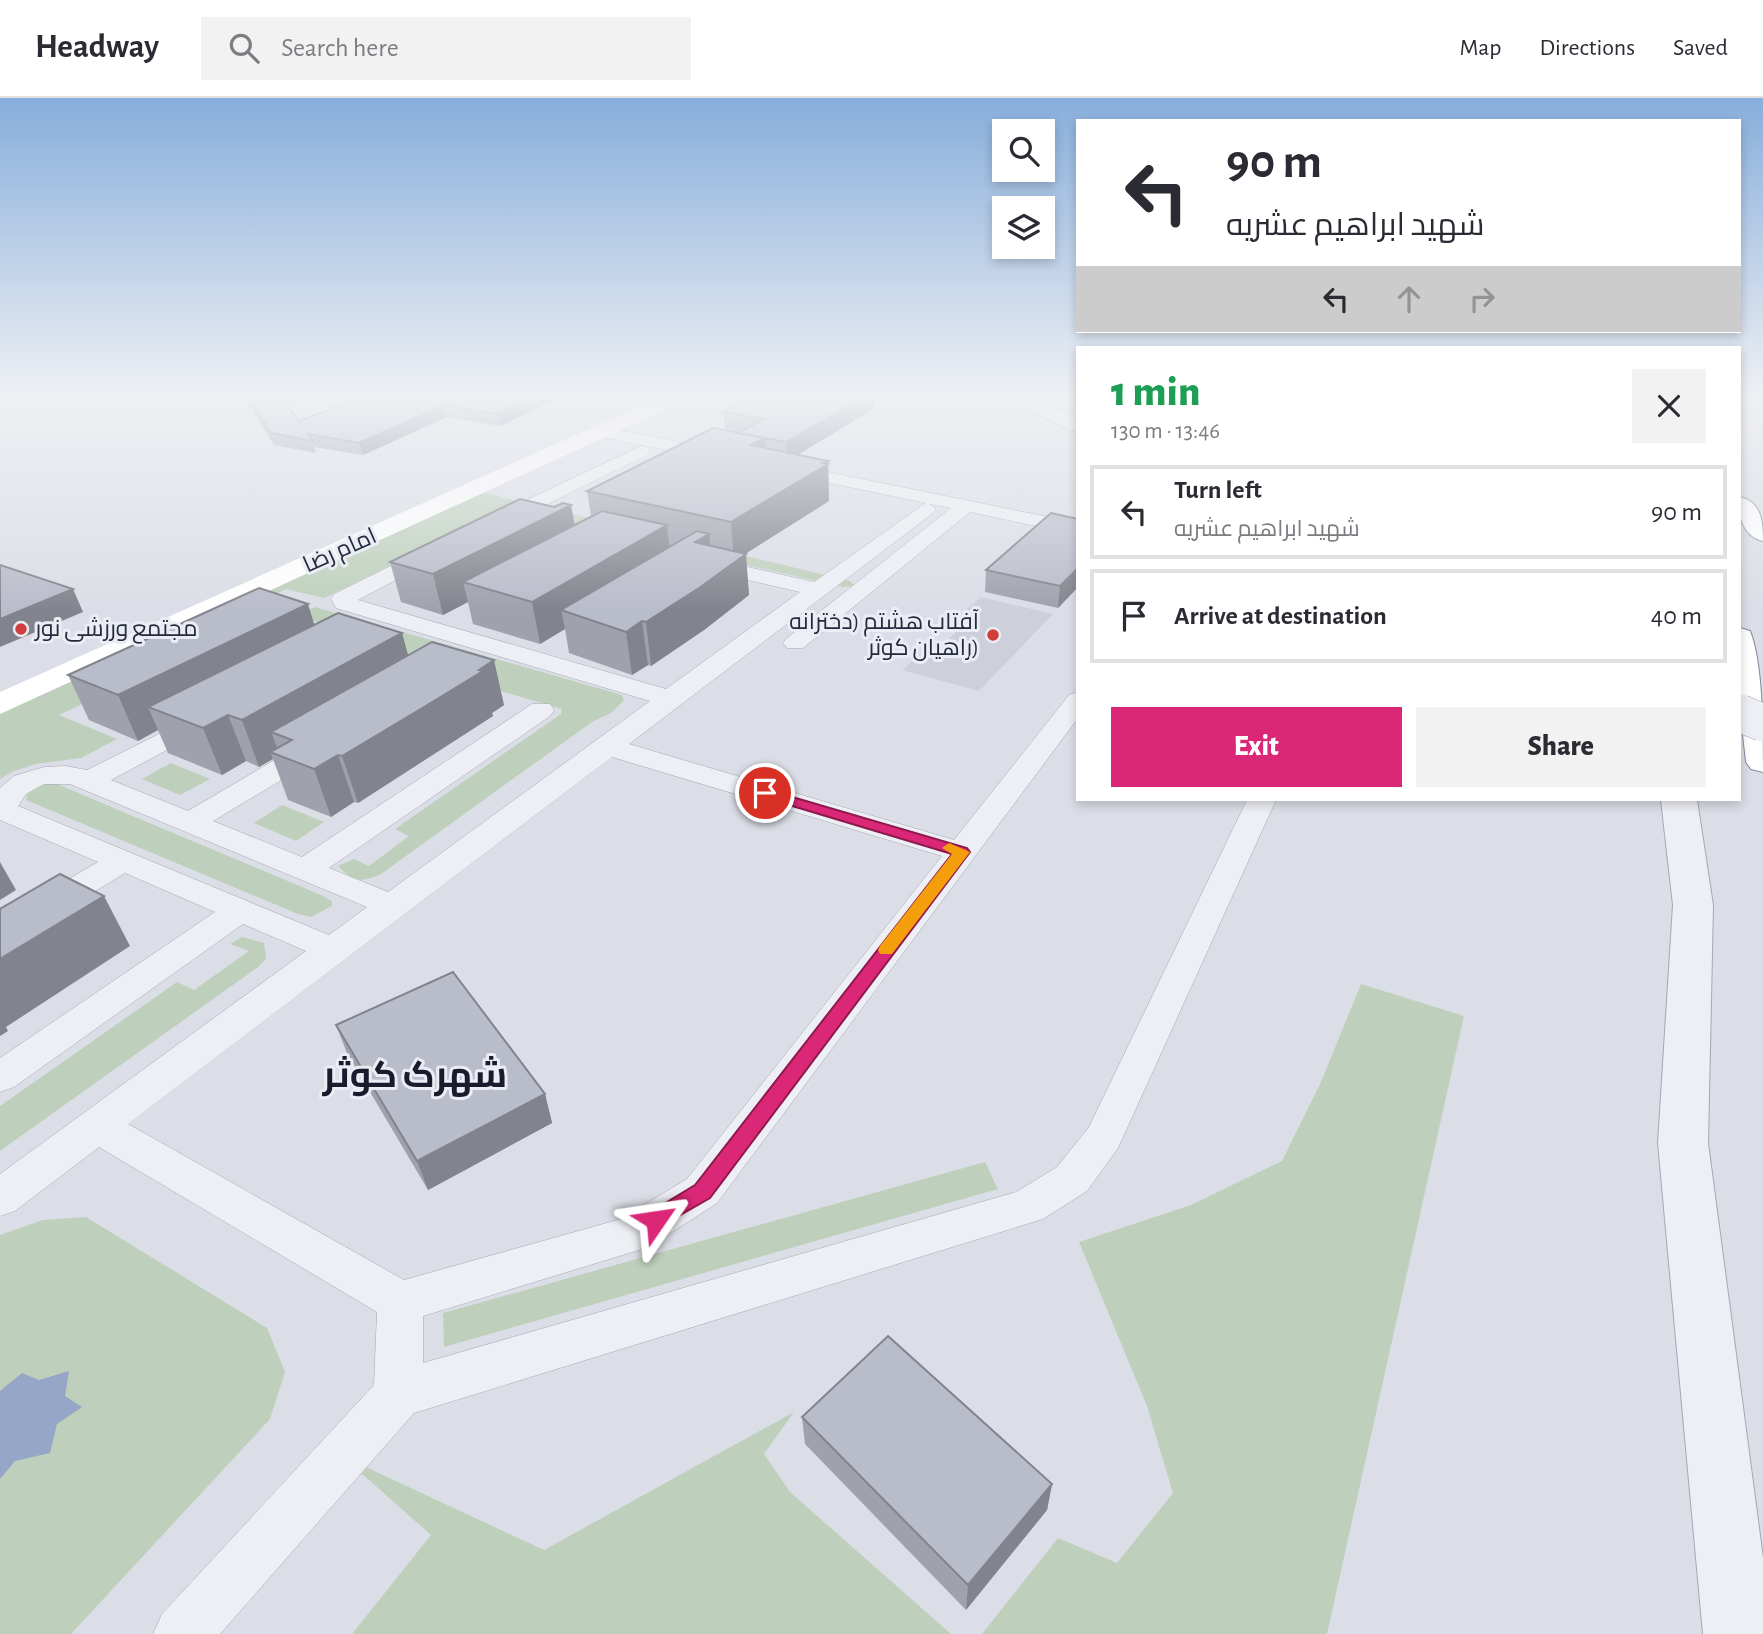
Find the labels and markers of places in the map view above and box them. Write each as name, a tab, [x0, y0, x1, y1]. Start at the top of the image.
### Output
place label: آفتاب هشتم (دخترانه راهیان کوثر)	[789, 609, 979, 661]
place label: مجتمع ورزشی نور	[33, 617, 198, 644]
marker: مجتمع ورزشی نور	[13, 621, 29, 637]
marker: آفتاب هشتم (دخترانه راهیان کوثر)	[985, 627, 1001, 643]
pin	[735, 763, 795, 823]

